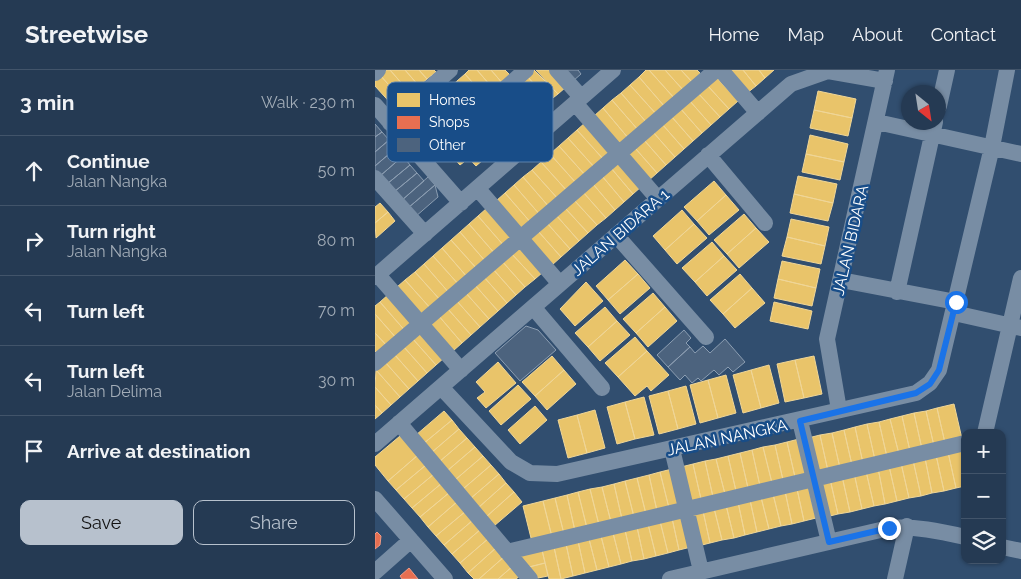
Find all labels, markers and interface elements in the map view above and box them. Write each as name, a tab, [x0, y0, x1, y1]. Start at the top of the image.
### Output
text: Streetwise	[25, 20, 148, 49]
text: Home	[708, 24, 759, 45]
text: Map	[787, 24, 824, 45]
text: About	[852, 24, 903, 45]
text: Contact	[931, 24, 996, 45]
legend	[387, 82, 553, 162]
north arrow	[901, 85, 946, 130]
text: 3 min	[20, 90, 74, 115]
text: Homes	[429, 92, 476, 108]
text: Walk · 230 m	[261, 93, 355, 112]
text: Shops	[429, 114, 470, 130]
text: Other	[429, 137, 466, 153]
text: Continue	[67, 150, 150, 172]
icon: ahead	[20, 157, 48, 185]
text: 50 m	[318, 161, 355, 180]
text: Jalan Nangka	[67, 172, 167, 191]
street label: JALAN BIDARA	[829, 183, 872, 297]
street label: JALAN BIDARA 1	[568, 185, 673, 280]
text: Turn right	[67, 220, 156, 242]
icon: right	[20, 227, 48, 255]
text: 80 m	[317, 231, 355, 250]
text: Jalan Nangka	[67, 242, 167, 261]
route start	[945, 291, 968, 314]
icon: left	[20, 297, 48, 325]
text: Turn left	[67, 300, 144, 322]
text: 70 m	[318, 301, 355, 320]
text: Turn left	[67, 360, 144, 382]
icon: left	[20, 367, 48, 395]
text: 30 m	[318, 371, 355, 390]
text: Jalan Delima	[67, 382, 162, 401]
street label: JALAN NANGKA	[665, 415, 789, 460]
map controls	[961, 429, 1006, 564]
button: +	[961, 429, 1006, 474]
icon: arrive	[20, 437, 48, 465]
text: Arrive at destination	[67, 440, 251, 462]
button: −	[961, 474, 1006, 519]
button: Save	[20, 500, 183, 545]
button: Share	[193, 500, 355, 545]
route end	[878, 517, 901, 540]
button: layers	[961, 519, 1006, 564]

